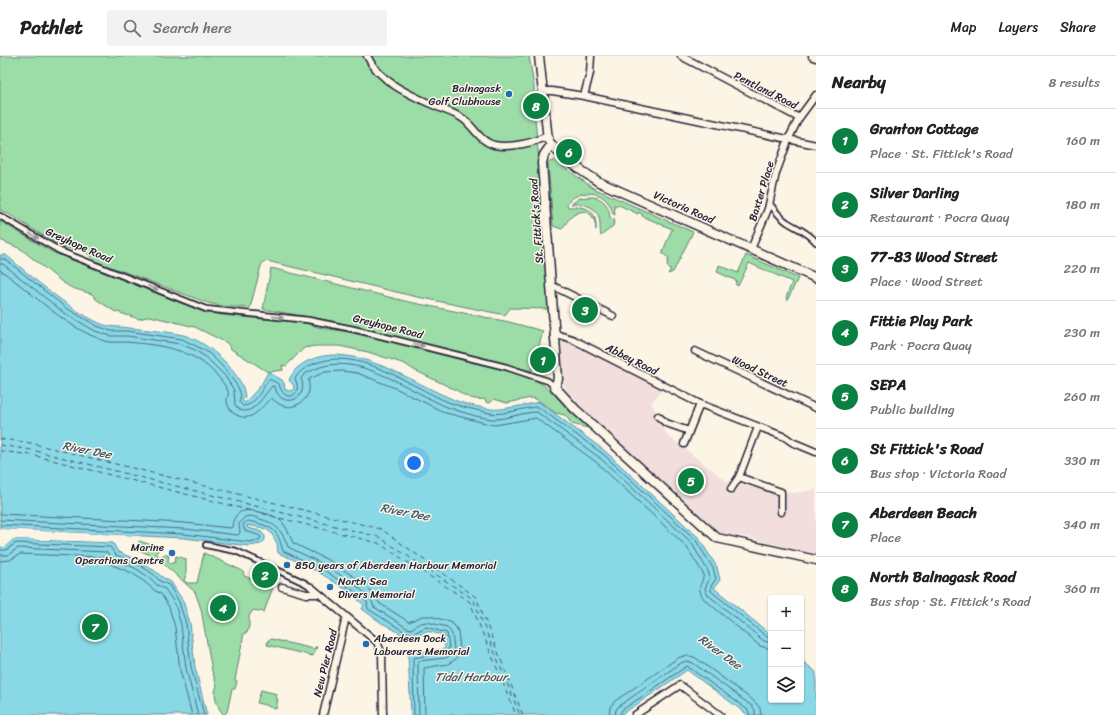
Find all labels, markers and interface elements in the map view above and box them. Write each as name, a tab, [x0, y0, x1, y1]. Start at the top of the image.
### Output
search box	[107, 10, 387, 46]
text: Pathlet	[20, 11, 83, 44]
text: Search here	[153, 15, 232, 41]
text: Map	[951, 15, 976, 40]
text: Layers	[998, 15, 1038, 40]
text: Share	[1060, 15, 1096, 40]
icon: search	[121, 17, 143, 39]
street label: Pentland Road	[730, 66, 802, 115]
text: Nearby	[832, 67, 886, 97]
text: 8 results	[1048, 71, 1100, 94]
place label: Balnagask Golf Clubhouse	[429, 79, 501, 111]
marker: Balnagask Golf Clubhouse	[504, 89, 514, 99]
pin: 8	[523, 91, 549, 121]
text: Granton Cottage	[870, 116, 979, 142]
text: 1	[842, 129, 848, 152]
text: 160 m	[1065, 129, 1100, 152]
pin: 6	[556, 137, 582, 167]
text: Place · St. Fittick's Road	[870, 142, 1013, 165]
street label: Baxter Place	[743, 158, 780, 224]
street label: St. Fittick's Road	[524, 176, 549, 264]
text: Silver Darling	[870, 180, 959, 206]
street label: Victoria Road	[650, 186, 718, 230]
text: 2	[841, 193, 849, 216]
text: 180 m	[1065, 193, 1100, 216]
text: Restaurant · Pocra Quay	[870, 206, 1009, 229]
street label: Greyhope Road	[42, 222, 116, 269]
one-way arrow	[29, 232, 39, 240]
text: 77-83 Wood Street	[870, 244, 998, 270]
text: 3	[841, 257, 849, 280]
text: 220 m	[1063, 257, 1100, 280]
text: Place · Wood Street	[870, 270, 983, 293]
one-way arrow	[147, 285, 159, 291]
pin: 3	[572, 295, 598, 325]
text: Fittie Play Park	[870, 308, 973, 334]
street label: Greyhope Road	[351, 309, 426, 345]
one-way arrow	[272, 313, 284, 320]
text: 4	[841, 321, 849, 344]
text: 230 m	[1064, 321, 1100, 344]
text: Park · Pocra Quay	[870, 334, 972, 357]
street label: Abbey Road	[601, 338, 662, 381]
one-way arrow	[413, 343, 425, 349]
pin: 1	[530, 345, 556, 375]
street label: Wood Street	[728, 350, 791, 393]
text: SEPA	[870, 372, 906, 398]
text: 5	[841, 385, 849, 408]
text: 260 m	[1064, 385, 1100, 408]
text: Public building	[870, 398, 955, 421]
water label: River Dee	[61, 434, 115, 466]
text: St Fittick's Road	[870, 436, 983, 462]
text: 6	[841, 449, 849, 472]
text: 330 m	[1064, 449, 1100, 472]
your location	[404, 453, 424, 473]
text: Bus stop · Victoria Road	[870, 462, 1006, 485]
pin: 5	[678, 466, 704, 496]
water label: River Dee	[379, 496, 433, 528]
text: Aberdeen Beach	[870, 500, 977, 526]
text: 7	[841, 513, 849, 536]
text: 340 m	[1063, 513, 1100, 536]
text: Place	[870, 526, 901, 549]
place label: Marine Operations Centre	[75, 538, 165, 570]
marker: Marine Operations Centre	[167, 548, 177, 558]
place label: 850 years of Aberdeen Harbour Memorial	[295, 556, 497, 575]
pin: 2	[252, 560, 278, 590]
marker: 850 years of Aberdeen Harbour Memorial	[282, 560, 292, 570]
text: North Balnagask Road	[870, 564, 1016, 590]
place label: North Sea Divers Memorial	[338, 572, 416, 604]
text: 8	[841, 577, 849, 600]
text: 360 m	[1064, 577, 1100, 600]
marker: North Sea Divers Memorial	[325, 582, 335, 592]
text: Bus stop · St. Fittick's Road	[870, 590, 1030, 613]
pin: 4	[210, 593, 236, 623]
map controls	[768, 595, 804, 703]
button: +	[768, 595, 804, 631]
pin: 7	[82, 612, 108, 642]
street label: New Pier Road	[308, 626, 343, 699]
place label: Aberdeen Dock Labourers Memorial	[373, 629, 470, 661]
water label: River Dee	[694, 629, 748, 677]
button: −	[768, 631, 804, 667]
marker: Aberdeen Dock Labourers Memorial	[361, 639, 371, 649]
water label: Tidal Harbour	[435, 666, 509, 688]
button: layers	[768, 667, 804, 703]

